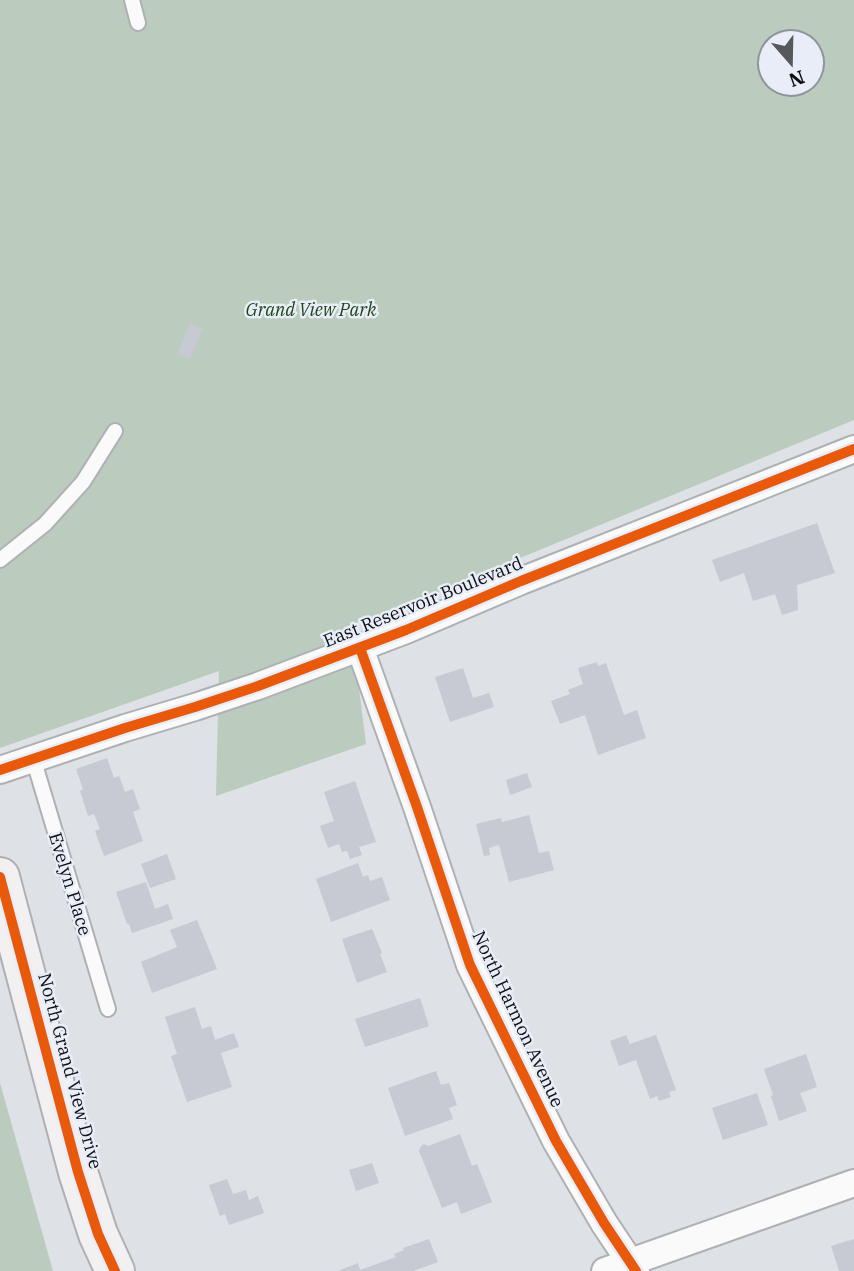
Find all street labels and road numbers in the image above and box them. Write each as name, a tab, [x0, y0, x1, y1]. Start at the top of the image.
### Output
street label: East Reservoir Boulevard	[320, 551, 526, 652]
street label: Evelyn Place	[44, 830, 97, 938]
street label: North Harmon Avenue	[467, 927, 569, 1111]
street label: North Grand View Drive	[33, 970, 108, 1171]

